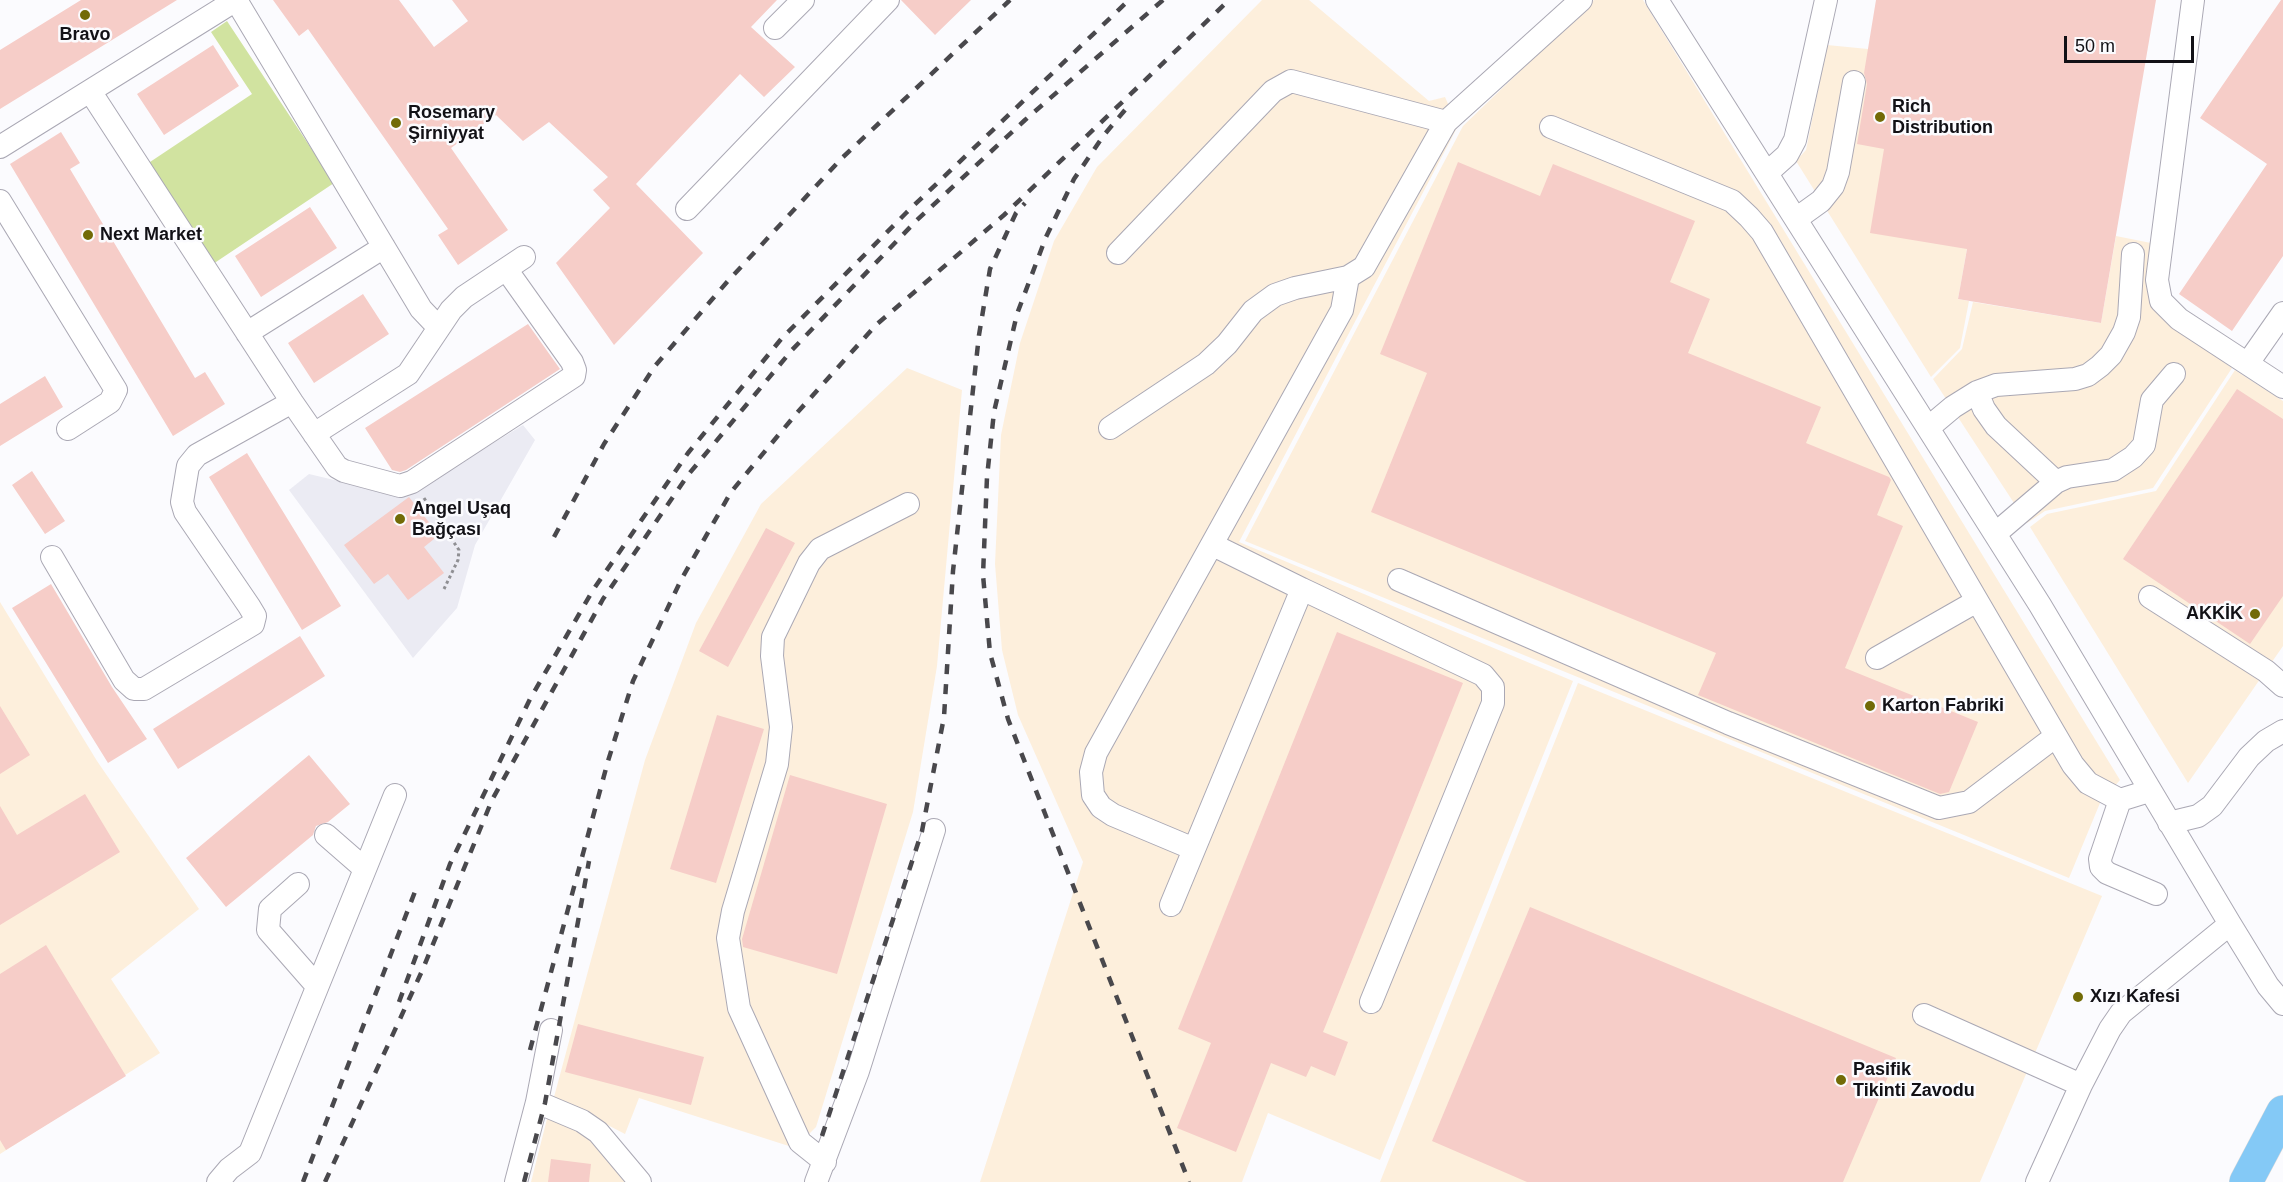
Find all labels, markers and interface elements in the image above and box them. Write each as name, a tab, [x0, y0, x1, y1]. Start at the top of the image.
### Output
marker: Bravo	[78, 8, 92, 22]
place label: Bravo	[59, 24, 111, 46]
scale bar	[2067, 24, 2198, 62]
text: 50 m	[2075, 36, 2115, 56]
place label: Rich Distribution	[1892, 96, 1993, 138]
place label: Rosemary Şirniyyat	[408, 102, 495, 144]
marker: Rich Distribution	[1873, 110, 1887, 124]
marker: Rosemary Şirniyyat	[389, 116, 403, 130]
place label: Next Market	[100, 224, 202, 246]
marker: Next Market	[81, 228, 95, 242]
place label: Angel Uşaq Bağçası	[412, 498, 511, 540]
marker: Angel Uşaq Bağçası	[393, 512, 407, 526]
place label: AKKİK	[2186, 603, 2243, 625]
marker: AKKİK	[2248, 607, 2262, 621]
place label: Karton Fabriki	[1882, 695, 2004, 717]
marker: Karton Fabriki	[1863, 699, 1877, 713]
place label: Xızı Kafesi	[2090, 986, 2180, 1008]
marker: Xızı Kafesi	[2071, 990, 2085, 1004]
place label: Pasifik Tikinti Zavodu	[1853, 1059, 1975, 1102]
marker: Pasifik Tikinti Zavodu	[1834, 1073, 1848, 1087]

